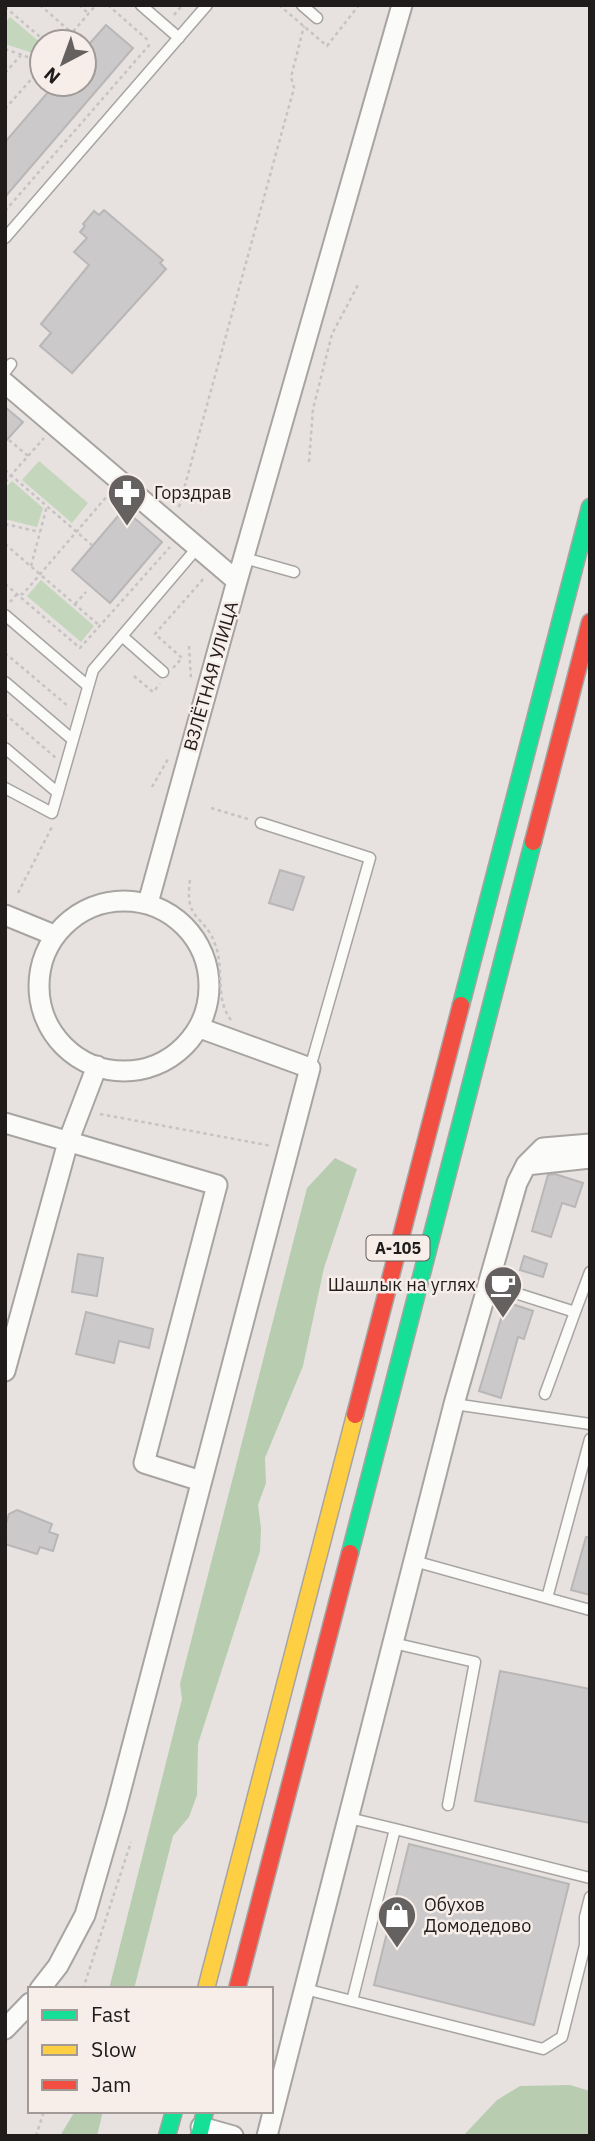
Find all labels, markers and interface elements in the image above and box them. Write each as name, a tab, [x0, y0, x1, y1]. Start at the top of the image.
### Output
north arrow	[28, 28, 98, 98]
text: N	[39, 62, 65, 89]
pharmacy icon: Горздрав	[106, 472, 148, 527]
place label: Горздрав	[154, 481, 232, 504]
street label: ВЗЛЁТНАЯ УЛИЦА	[178, 598, 243, 753]
road number: А-105	[366, 1236, 430, 1260]
cafe icon: Шашлык на углях	[482, 1264, 524, 1319]
place label: Шашлык на углях	[328, 1273, 476, 1296]
place label: Обухов Домодедово	[424, 1893, 531, 1937]
shop icon: Обухов Домодедово	[376, 1894, 418, 1949]
legend	[28, 1987, 273, 2113]
text: Fast	[91, 2000, 131, 2028]
text: Slow	[91, 2035, 137, 2063]
text: Jam	[91, 2070, 131, 2098]

